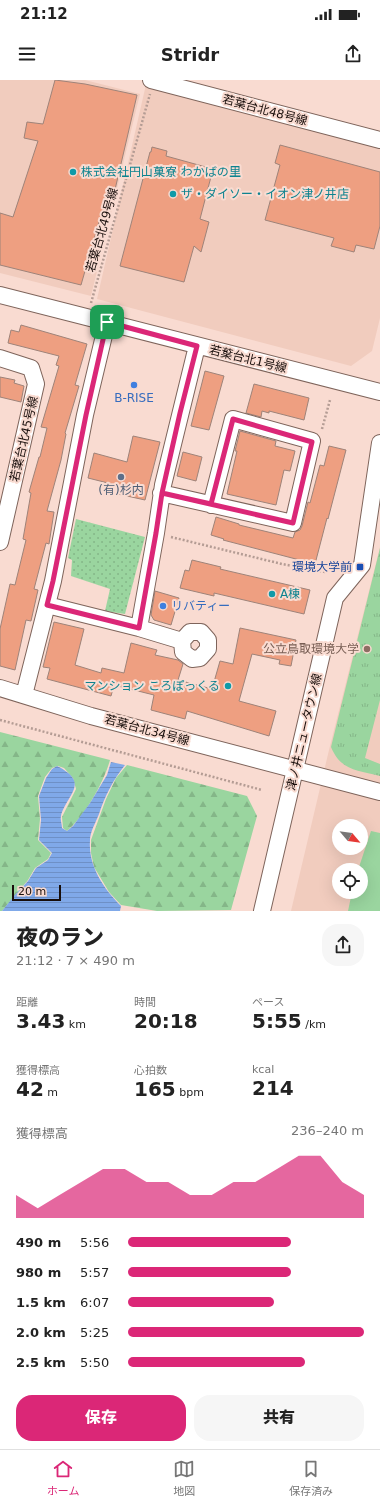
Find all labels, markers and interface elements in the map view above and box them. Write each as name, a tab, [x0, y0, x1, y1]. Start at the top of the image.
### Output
text: 21:12	[20, 5, 68, 23]
icon: menu	[16, 43, 38, 65]
icon: share	[342, 43, 364, 65]
text: Stridr	[161, 44, 219, 65]
street label: 若葉台北48号線	[221, 92, 309, 128]
place label: 株式会社円山菓寮 わかばの里	[81, 165, 241, 179]
marker: 株式会社円山菓寮 わかばの里	[68, 167, 78, 177]
street label: 若葉台北49号線	[83, 186, 121, 274]
place label: ザ・ダイソー・イオン津ノ井店	[181, 187, 349, 201]
marker: ザ・ダイソー・イオン津ノ井店	[168, 189, 178, 199]
pin	[90, 305, 124, 339]
icon: arrive	[96, 311, 118, 333]
street label: 若葉台北1号線	[208, 343, 288, 375]
marker: B-RISE	[129, 380, 139, 390]
place label: B-RISE	[114, 391, 154, 405]
street label: 若葉台北45号線	[7, 395, 41, 483]
marker: (有)杉内	[116, 472, 126, 482]
place label: (有)杉内	[98, 483, 144, 497]
place label: 環境大学前	[292, 560, 352, 574]
marker: 環境大学前	[355, 562, 365, 572]
place label: A棟	[280, 587, 300, 601]
marker: A棟	[267, 589, 277, 599]
place label: リバティー	[171, 599, 230, 613]
marker: リバティー	[158, 601, 168, 611]
place label: 公立鳥取環境大学	[263, 642, 359, 656]
marker: 公立鳥取環境大学	[362, 644, 372, 654]
street label: 津ノ井ニュータウン線	[284, 672, 324, 792]
place label: マンション ころぽっくる	[84, 679, 220, 693]
marker: マンション ころぽっくる	[223, 681, 233, 691]
street label: 若葉台北34号線	[103, 712, 191, 748]
north arrow	[332, 819, 368, 855]
map controls	[332, 819, 368, 899]
button: locate	[332, 863, 368, 899]
scale bar	[12, 883, 61, 902]
text: 20 m	[18, 885, 46, 898]
button: share	[322, 924, 364, 966]
text: 夜のラン	[16, 925, 104, 950]
text: 21:12 · 7 × 490 m	[16, 953, 135, 968]
text: 距離	[16, 996, 38, 1009]
text: 時間	[134, 996, 156, 1009]
text: ペース	[252, 996, 284, 1009]
text: 3.43	[16, 1009, 65, 1033]
text: 20:18	[134, 1009, 198, 1033]
text: 5:55	[252, 1009, 302, 1033]
text: km	[65, 1018, 86, 1031]
text: /km	[302, 1018, 326, 1031]
text: kcal	[252, 1063, 274, 1076]
text: 獲得標高	[16, 1064, 60, 1077]
text: 心拍数	[134, 1064, 167, 1077]
text: 214	[252, 1076, 294, 1100]
text: 42	[16, 1077, 44, 1101]
text: 165	[134, 1077, 176, 1101]
text: m	[44, 1086, 58, 1099]
text: bpm	[176, 1086, 204, 1099]
text: 236–240 m	[291, 1123, 364, 1138]
text: 獲得標高	[16, 1126, 68, 1141]
text: 490 m	[16, 1235, 61, 1250]
text: 5:56	[80, 1235, 109, 1250]
text: 980 m	[16, 1265, 61, 1280]
text: 5:57	[80, 1265, 109, 1280]
text: 1.5 km	[16, 1295, 66, 1310]
text: 6:07	[80, 1295, 109, 1310]
text: 2.0 km	[16, 1325, 66, 1340]
text: 5:25	[80, 1325, 109, 1340]
text: 2.5 km	[16, 1355, 66, 1370]
text: 5:50	[80, 1355, 109, 1370]
button: 保存	[16, 1395, 186, 1441]
button: 共有	[194, 1395, 364, 1441]
tab: ホーム	[47, 1458, 80, 1498]
tab: 地図	[173, 1458, 195, 1498]
tab: 保存済み	[289, 1458, 333, 1498]

